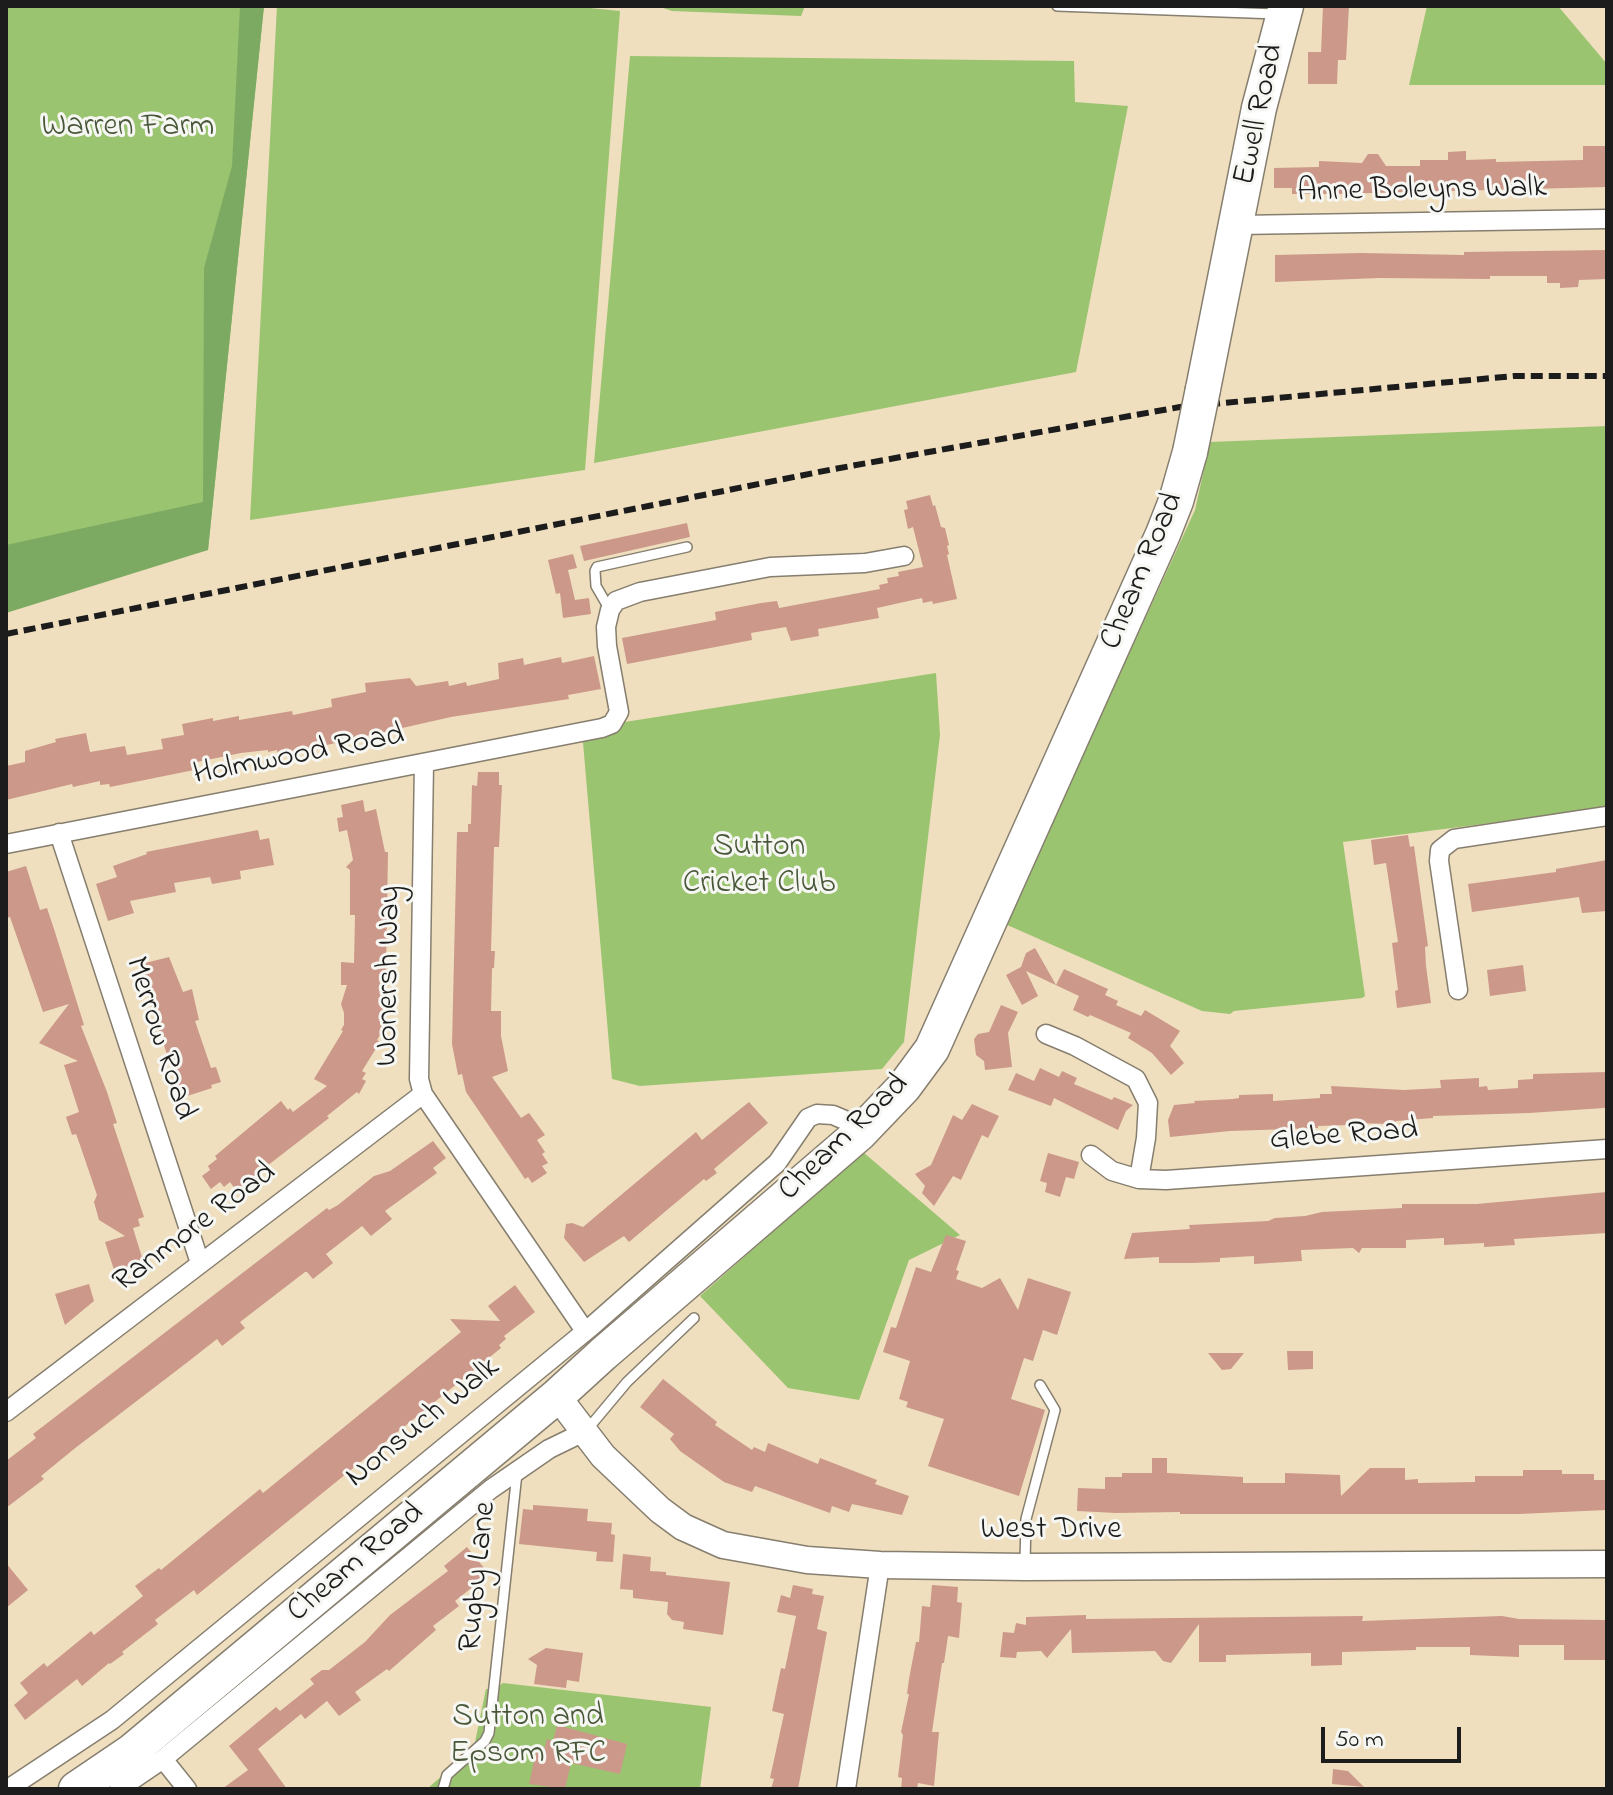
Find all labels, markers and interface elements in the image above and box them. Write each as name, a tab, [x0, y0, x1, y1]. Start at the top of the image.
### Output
street label: Ewell Road	[1227, 41, 1295, 189]
park label: Warren Farm	[42, 110, 214, 148]
street label: Anne Boleyns Walk	[1297, 171, 1547, 213]
street label: Cheam Road	[1094, 488, 1194, 656]
street label: Holmwood Road	[190, 718, 408, 796]
park label: Sutton Cricket Club	[683, 830, 835, 905]
street label: Wonersh Way	[370, 885, 412, 1067]
street label: Merrow Road	[114, 953, 202, 1125]
street label: Cheam Road	[772, 1067, 918, 1211]
street label: Glebe Road	[1269, 1113, 1419, 1161]
street label: Ranmore Road	[107, 1155, 285, 1303]
street label: Nonsuch Walk	[339, 1350, 509, 1498]
street label: Cheam Road	[281, 1496, 433, 1632]
street label: Rugby Lane	[453, 1500, 507, 1654]
street label: West Drive	[981, 1513, 1121, 1551]
park label: Sutton and Epsom RFC	[450, 1700, 606, 1775]
scale bar	[1325, 1711, 1465, 1761]
text: 50 m	[1335, 1723, 1384, 1758]

